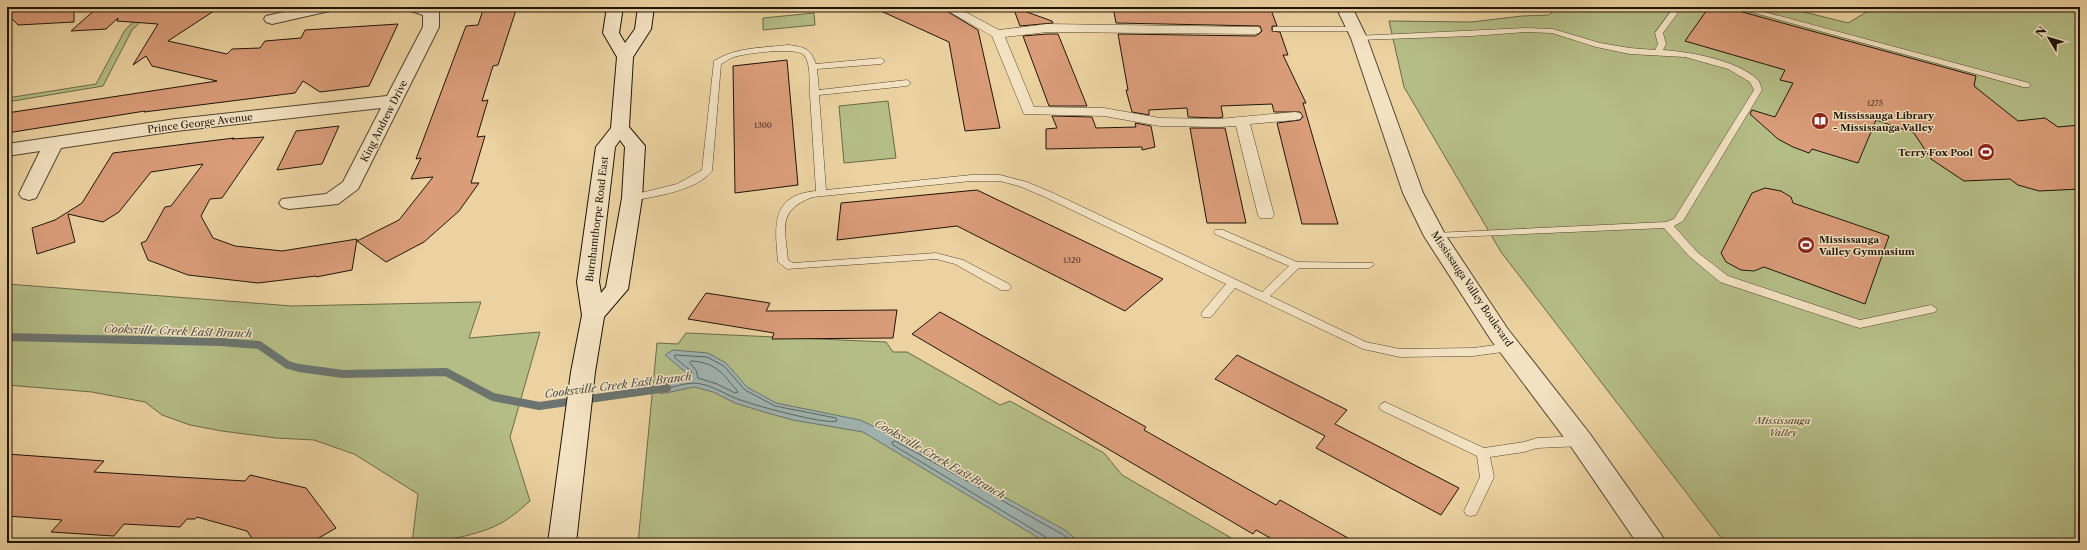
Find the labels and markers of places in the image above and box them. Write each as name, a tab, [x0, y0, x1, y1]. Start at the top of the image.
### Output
place label: Mississauga Library - Mississauga Valley	[1833, 109, 1935, 134]
library icon: Mississauga Library - Mississauga Valley	[1810, 111, 1830, 131]
sports icon: Terry Fox Pool	[1976, 142, 1996, 162]
place label: Terry Fox Pool	[1898, 146, 1973, 159]
place label: Mississauga Valley Gymnasium	[1818, 233, 1915, 258]
sports icon: Mississauga Valley Gymnasium	[1796, 235, 1816, 255]

